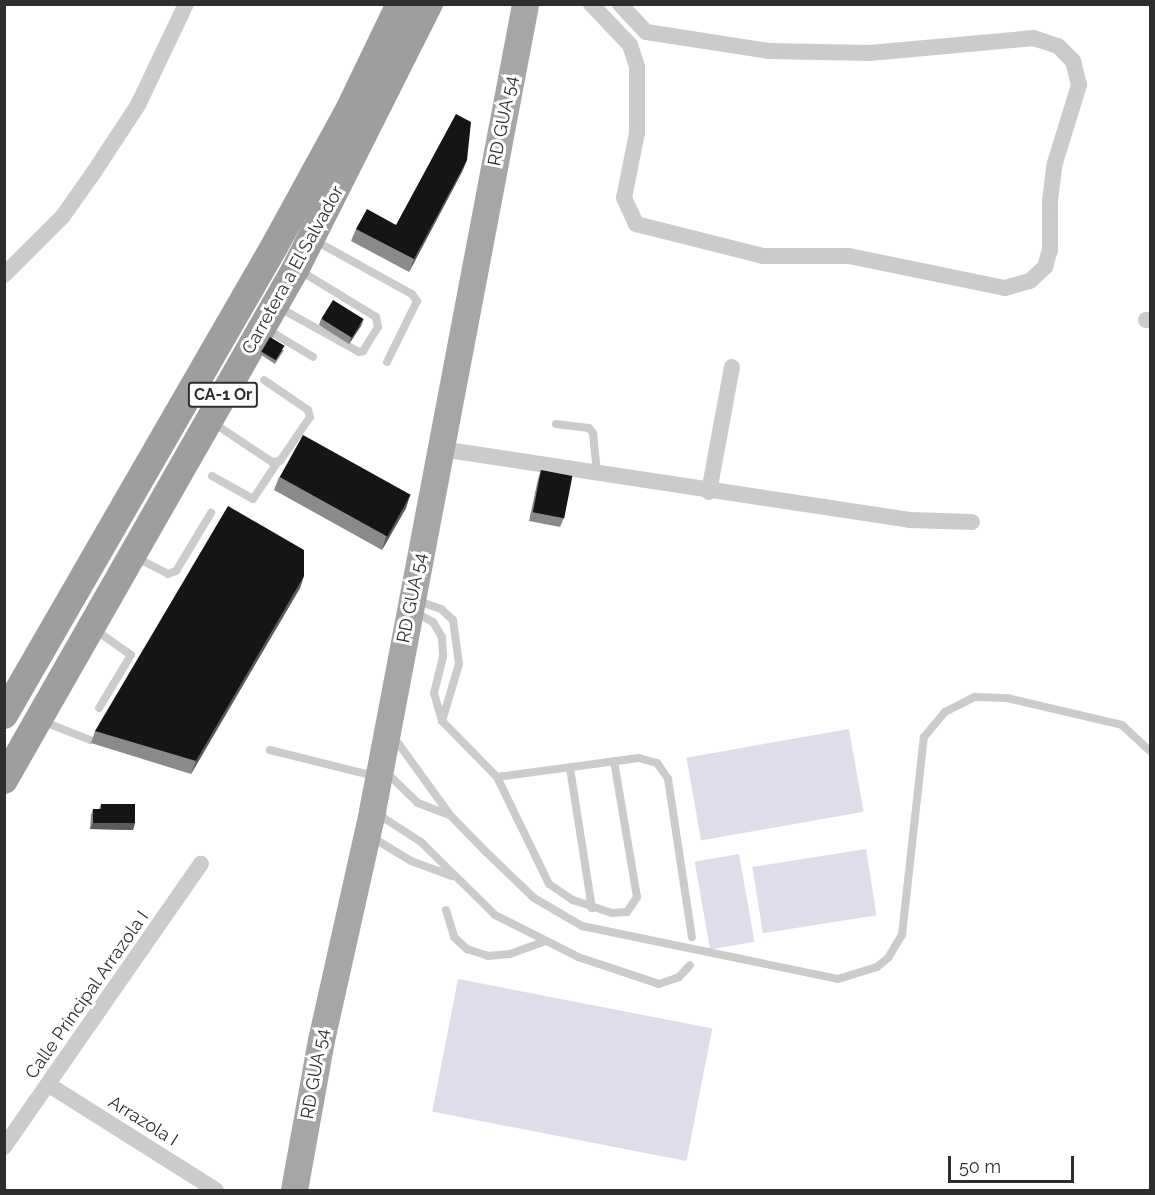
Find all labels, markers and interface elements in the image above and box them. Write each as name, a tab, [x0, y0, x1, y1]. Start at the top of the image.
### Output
street label: RD GUA 54	[484, 74, 522, 168]
street label: Carretera a El Salvador	[238, 182, 348, 358]
road number: CA-1 Or	[187, 382, 259, 408]
street label: RD GUA 54	[393, 551, 431, 645]
street label: Calle Principal Arrazola I	[21, 907, 153, 1083]
street label: RD GUA 54	[296, 1027, 334, 1121]
street label: Arrazola I	[104, 1091, 182, 1151]
scale bar	[951, 1144, 1077, 1182]
text: 50 m	[959, 1156, 1001, 1177]

